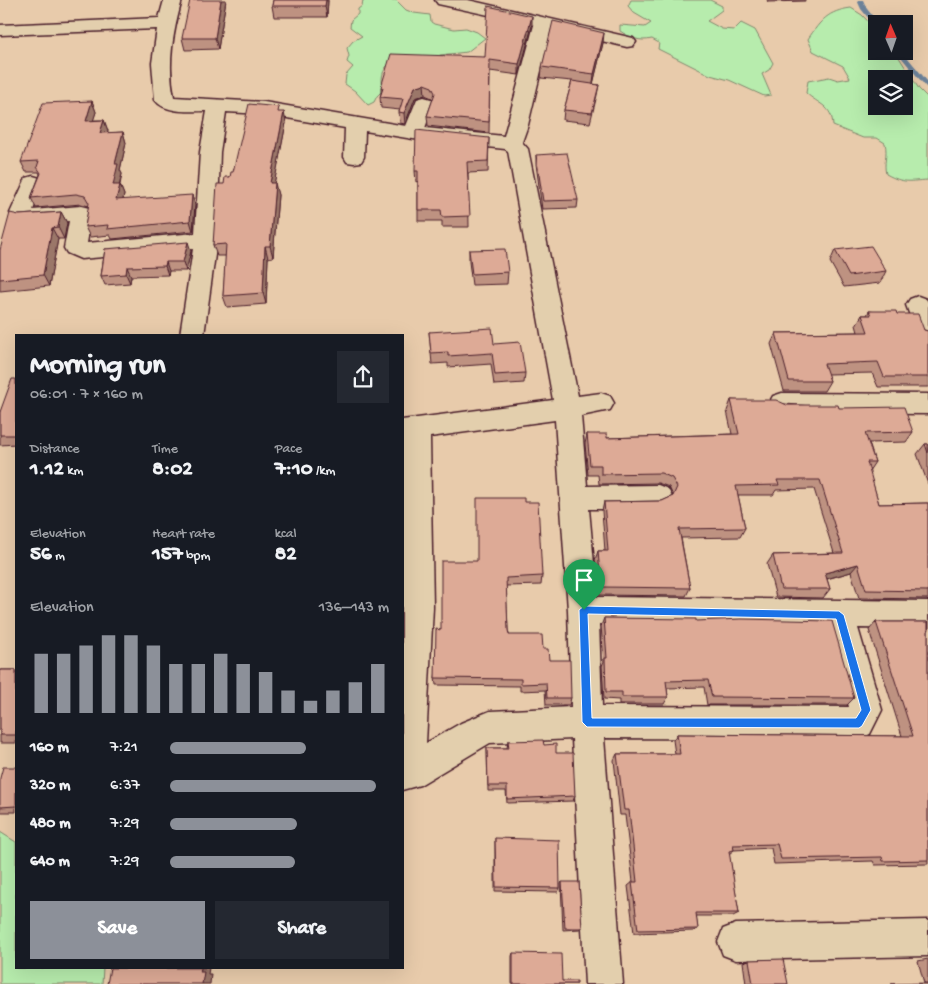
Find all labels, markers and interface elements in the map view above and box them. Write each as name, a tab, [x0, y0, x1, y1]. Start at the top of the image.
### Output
north arrow	[868, 15, 912, 60]
map controls	[868, 15, 913, 115]
button: layers	[868, 70, 913, 115]
text: Morning run	[30, 350, 165, 383]
button: share	[337, 351, 389, 403]
text: 06:01 · 7 × 160 m	[30, 386, 143, 405]
text: Distance	[30, 441, 79, 458]
text: Time	[152, 441, 178, 458]
text: Pace	[275, 441, 302, 458]
text: 1.12	[30, 458, 64, 483]
text: 8:02	[152, 458, 193, 483]
text: 7:10	[275, 458, 313, 483]
text: km	[64, 463, 83, 480]
text: /km	[313, 463, 335, 480]
text: Elevation	[30, 526, 86, 543]
text: Heart rate	[152, 526, 215, 543]
text: kcal	[275, 526, 297, 543]
text: 56	[30, 543, 52, 568]
text: 157	[152, 543, 183, 568]
text: 82	[275, 543, 296, 568]
text: m	[52, 548, 65, 565]
text: bpm	[183, 548, 210, 565]
pin	[563, 559, 605, 610]
icon: arrive	[570, 566, 598, 594]
text: Elevation	[30, 599, 94, 618]
text: 136–143 m	[319, 599, 389, 618]
text: 160 m	[30, 739, 69, 758]
text: 7:21	[110, 739, 138, 758]
text: 320 m	[30, 777, 70, 796]
text: 6:37	[110, 777, 140, 796]
text: 480 m	[30, 815, 71, 834]
text: 7:29	[110, 815, 139, 834]
text: 640 m	[30, 853, 70, 872]
text: 7:29	[110, 853, 139, 872]
button: Save	[30, 901, 205, 959]
button: Share	[215, 901, 389, 959]

